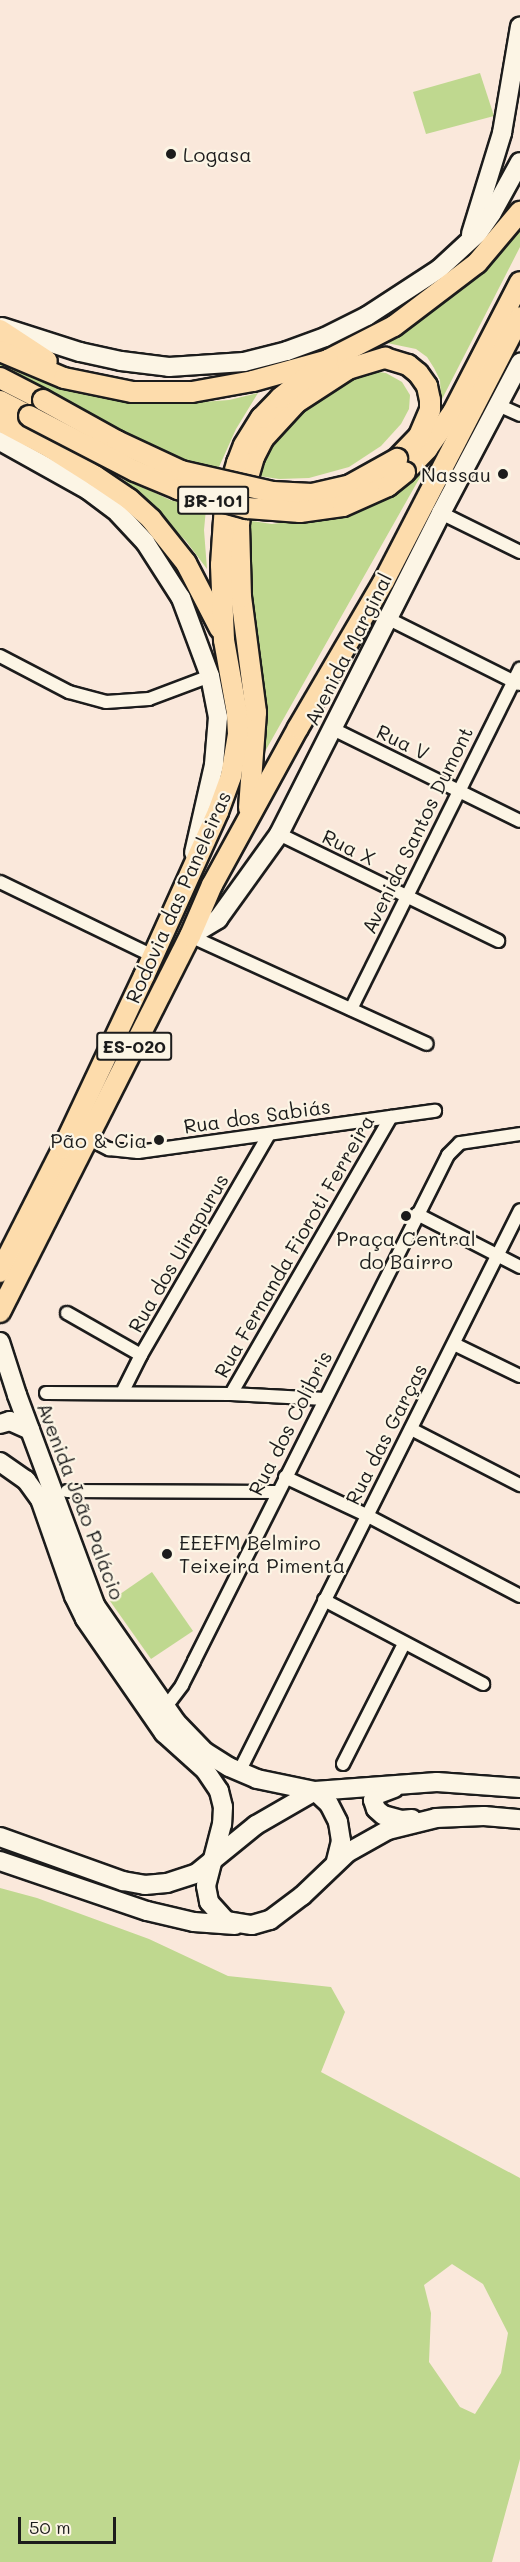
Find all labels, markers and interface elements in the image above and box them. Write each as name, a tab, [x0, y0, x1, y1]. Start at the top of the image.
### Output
place label: Logasa	[183, 142, 252, 166]
marker: Logasa	[164, 147, 178, 161]
place label: Nassau	[421, 462, 491, 486]
marker: Nassau	[496, 467, 510, 481]
road number: BR-101	[177, 485, 249, 515]
street label: Avenida Marginal	[299, 569, 397, 729]
street label: Rua V	[373, 719, 433, 765]
street label: Avenida Santos Dumont	[356, 723, 478, 937]
street label: Rodovia das Paneleiras	[120, 787, 236, 1007]
street label: Rua X	[319, 824, 379, 870]
road number: ES-020	[95, 1031, 173, 1061]
street label: Rua dos Sabiás	[182, 1094, 332, 1138]
street label: Rua Fernanda Fioroti Ferreira	[209, 1110, 379, 1382]
place label: Pão & Cia	[50, 1128, 147, 1152]
marker: Pão & Cia	[152, 1133, 166, 1147]
street label: Rua dos Uirapurus	[123, 1169, 233, 1337]
marker: Praça Central do Bairro	[399, 1209, 413, 1223]
place label: Praça Central do Bairro	[336, 1226, 476, 1273]
street label: Rua dos Colibris	[243, 1347, 337, 1499]
street label: Rua das Garças	[340, 1359, 432, 1509]
street label: Avenida João Palácio	[32, 1399, 130, 1603]
place label: EEEFM Belmiro Teixeira Pimenta	[179, 1530, 345, 1577]
marker: EEEFM Belmiro Teixeira Pimenta	[160, 1547, 174, 1561]
scale bar	[21, 2505, 118, 2543]
text: 50 m	[29, 2515, 71, 2539]

